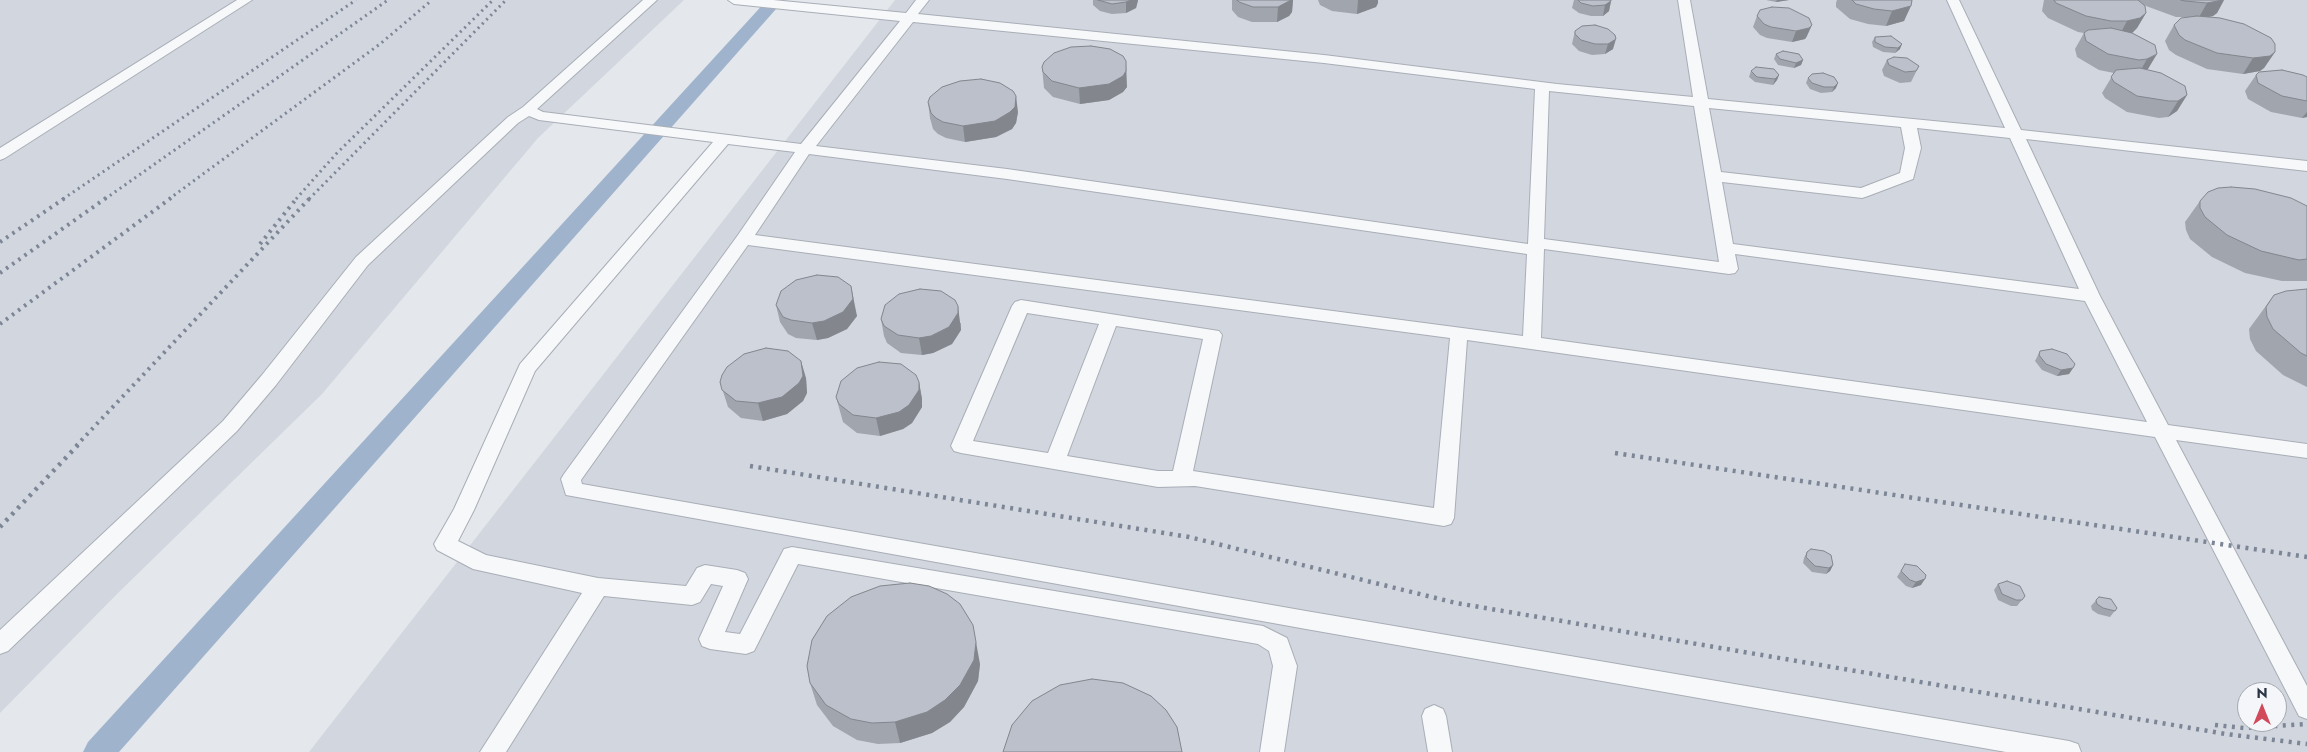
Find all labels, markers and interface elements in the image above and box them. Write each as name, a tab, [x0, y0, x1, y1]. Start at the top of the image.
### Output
north arrow	[2237, 682, 2287, 732]
text: N	[2256, 683, 2268, 703]

